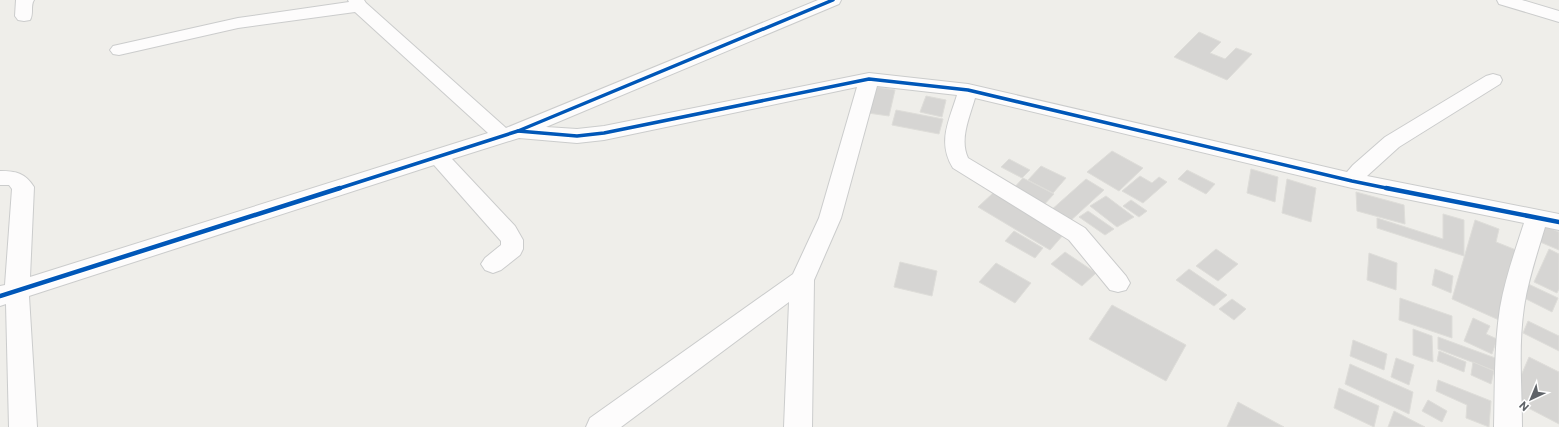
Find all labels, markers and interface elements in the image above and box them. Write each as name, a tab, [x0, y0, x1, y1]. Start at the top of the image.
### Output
north arrow	[1511, 379, 1551, 419]
text: N	[1516, 399, 1531, 414]

